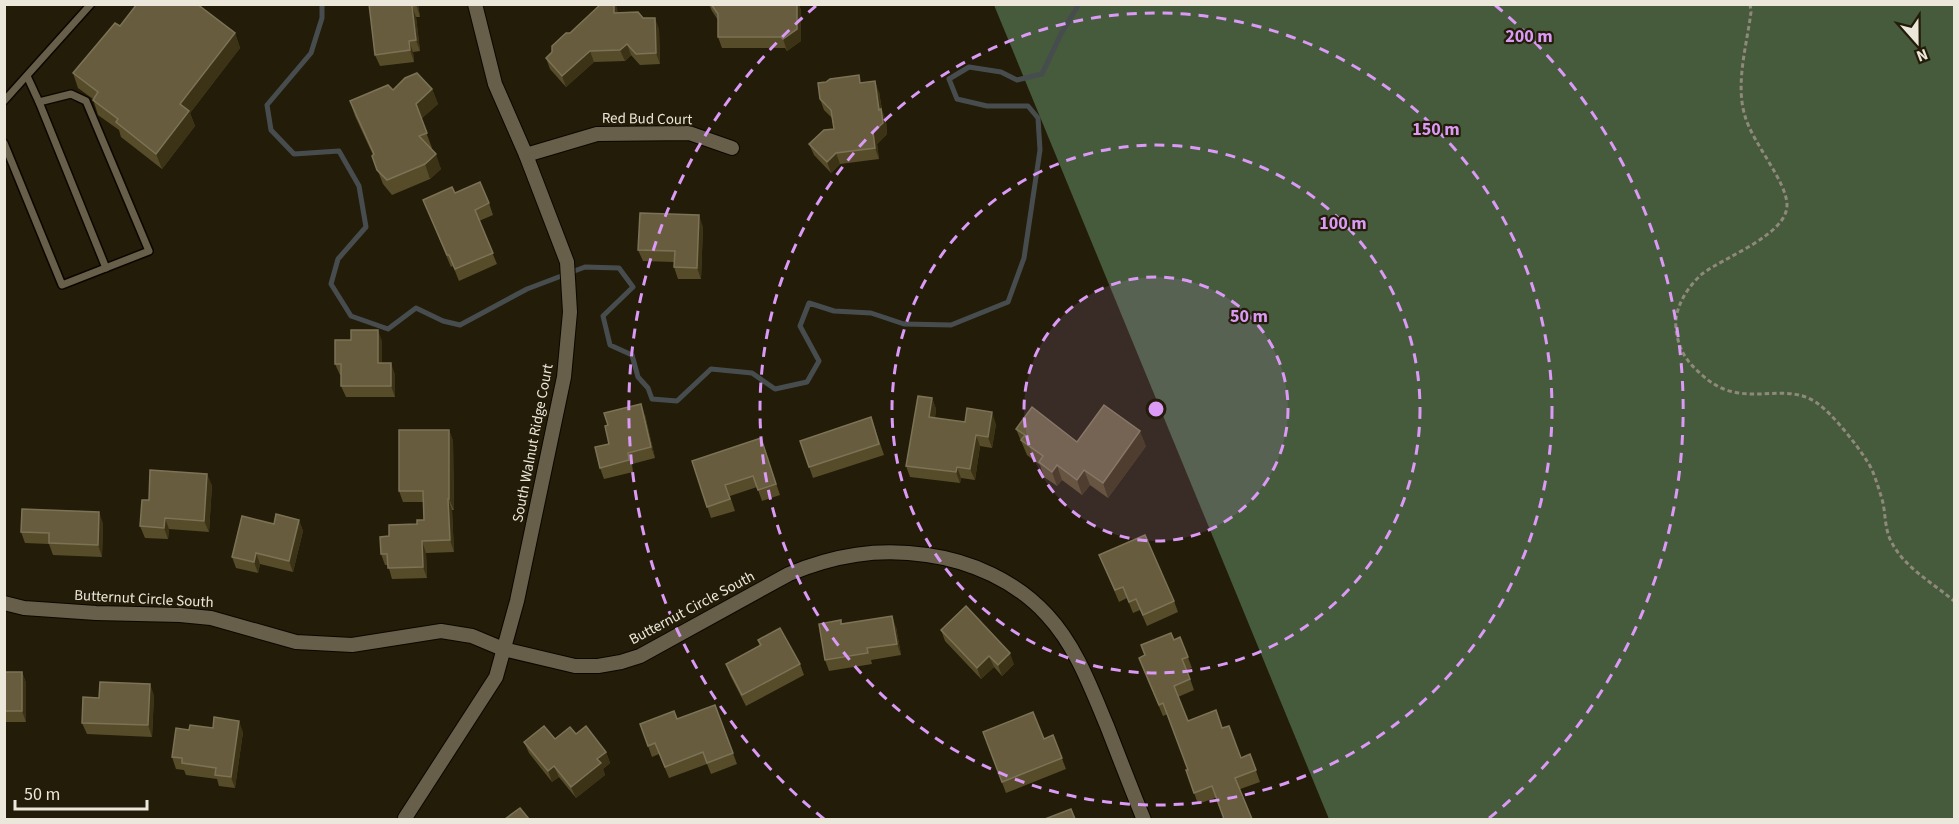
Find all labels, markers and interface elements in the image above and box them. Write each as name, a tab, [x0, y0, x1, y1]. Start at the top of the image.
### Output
north arrow	[1887, 12, 1947, 72]
text: 200 m	[1505, 24, 1553, 49]
text: N	[1913, 43, 1931, 67]
street label: Red Bud Court	[602, 108, 692, 130]
text: 150 m	[1412, 117, 1460, 142]
text: 100 m	[1319, 211, 1367, 236]
text: 50 m	[1230, 304, 1268, 329]
street label: South Walnut Ridge Court	[507, 362, 559, 524]
centre of rings	[1146, 399, 1166, 419]
street label: Butternut Circle South	[625, 566, 759, 650]
street label: Butternut Circle South	[74, 585, 214, 613]
scale bar	[15, 773, 147, 811]
text: 50 m	[24, 782, 60, 807]

